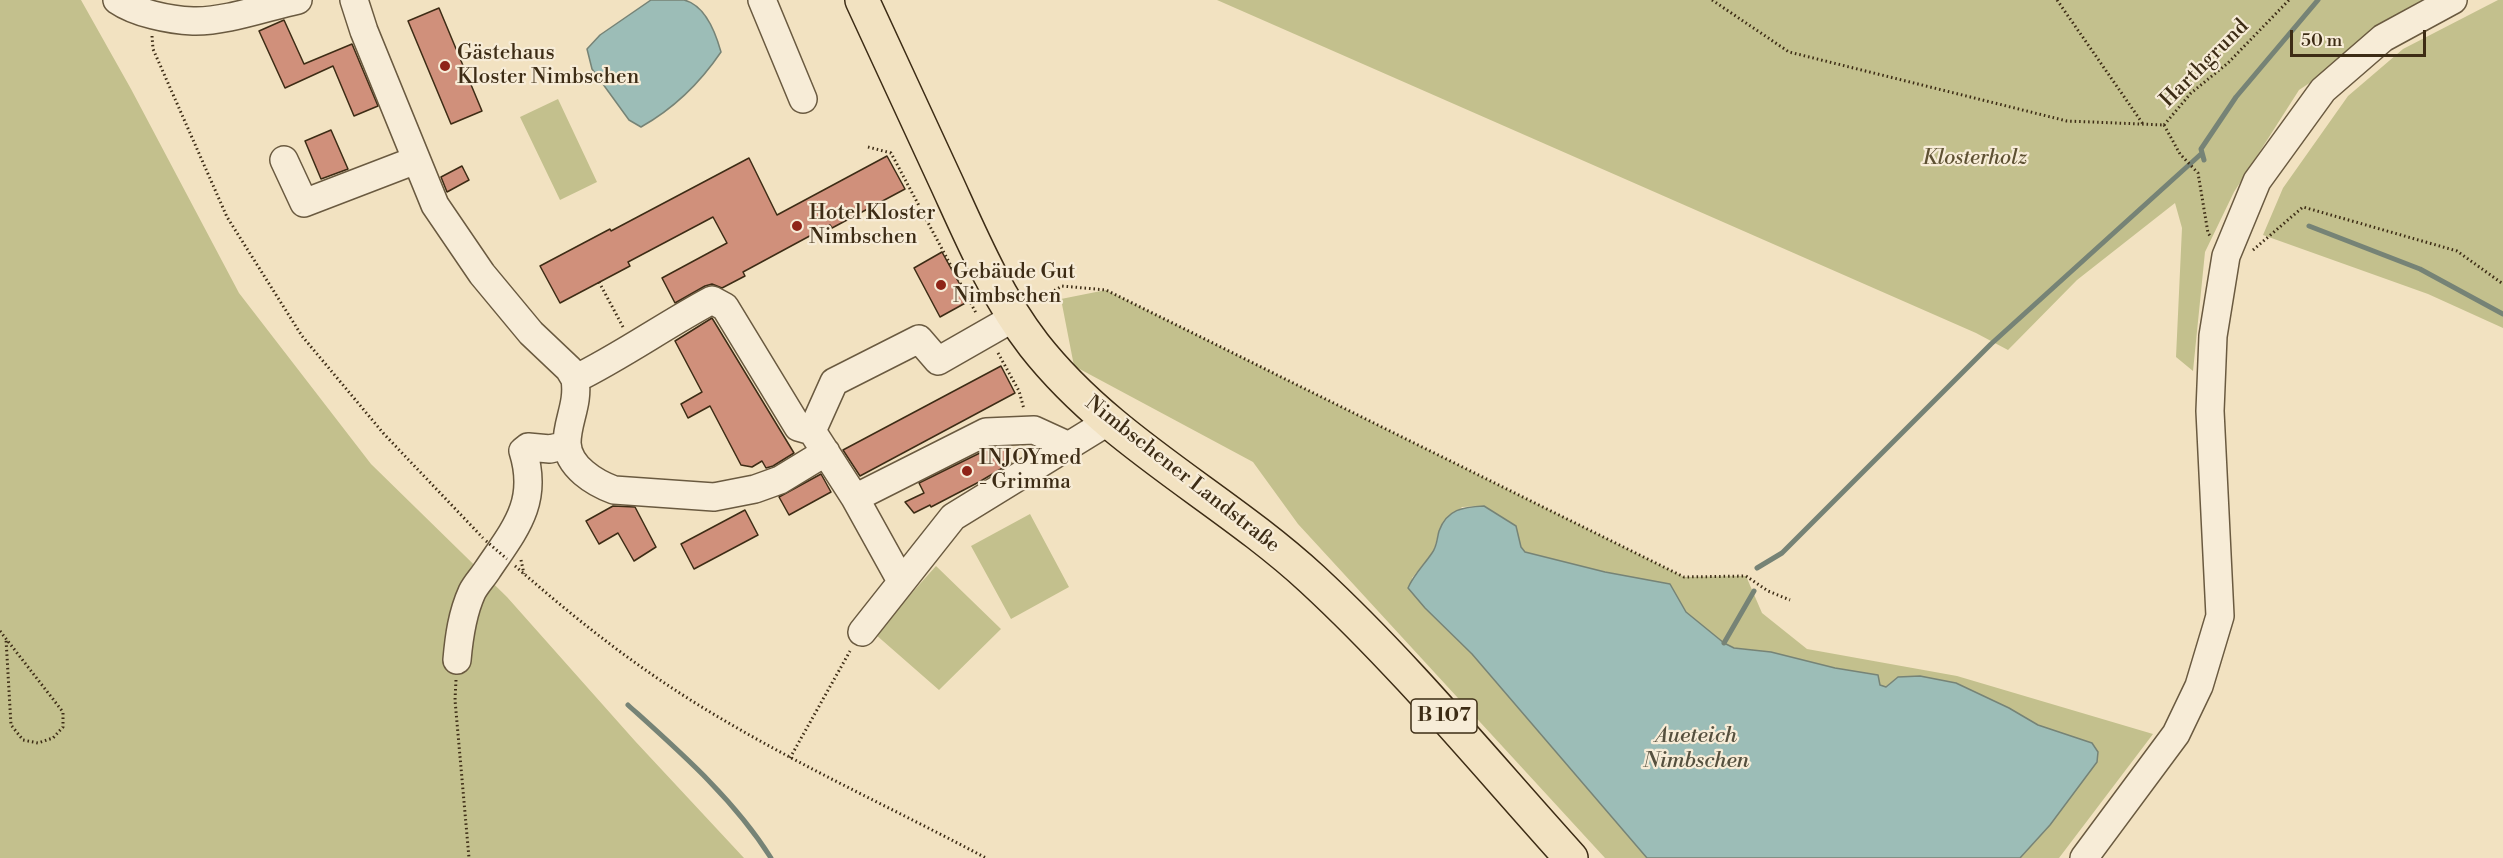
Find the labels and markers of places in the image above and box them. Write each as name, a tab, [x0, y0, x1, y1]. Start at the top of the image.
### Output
place label: Gästehaus Kloster Nimbschen	[457, 41, 639, 91]
marker: Gästehaus Kloster Nimbschen	[438, 59, 452, 73]
place label: Hotel Kloster Nimbschen	[809, 201, 936, 251]
marker: Hotel Kloster Nimbschen	[790, 219, 804, 233]
place label: Gebäude Gut Nimbschen	[953, 260, 1075, 310]
marker: Gebäude Gut Nimbschen	[934, 278, 948, 292]
place label: INJOYmed - Grimma	[979, 446, 1081, 496]
marker: INJOYmed - Grimma	[960, 464, 974, 478]

